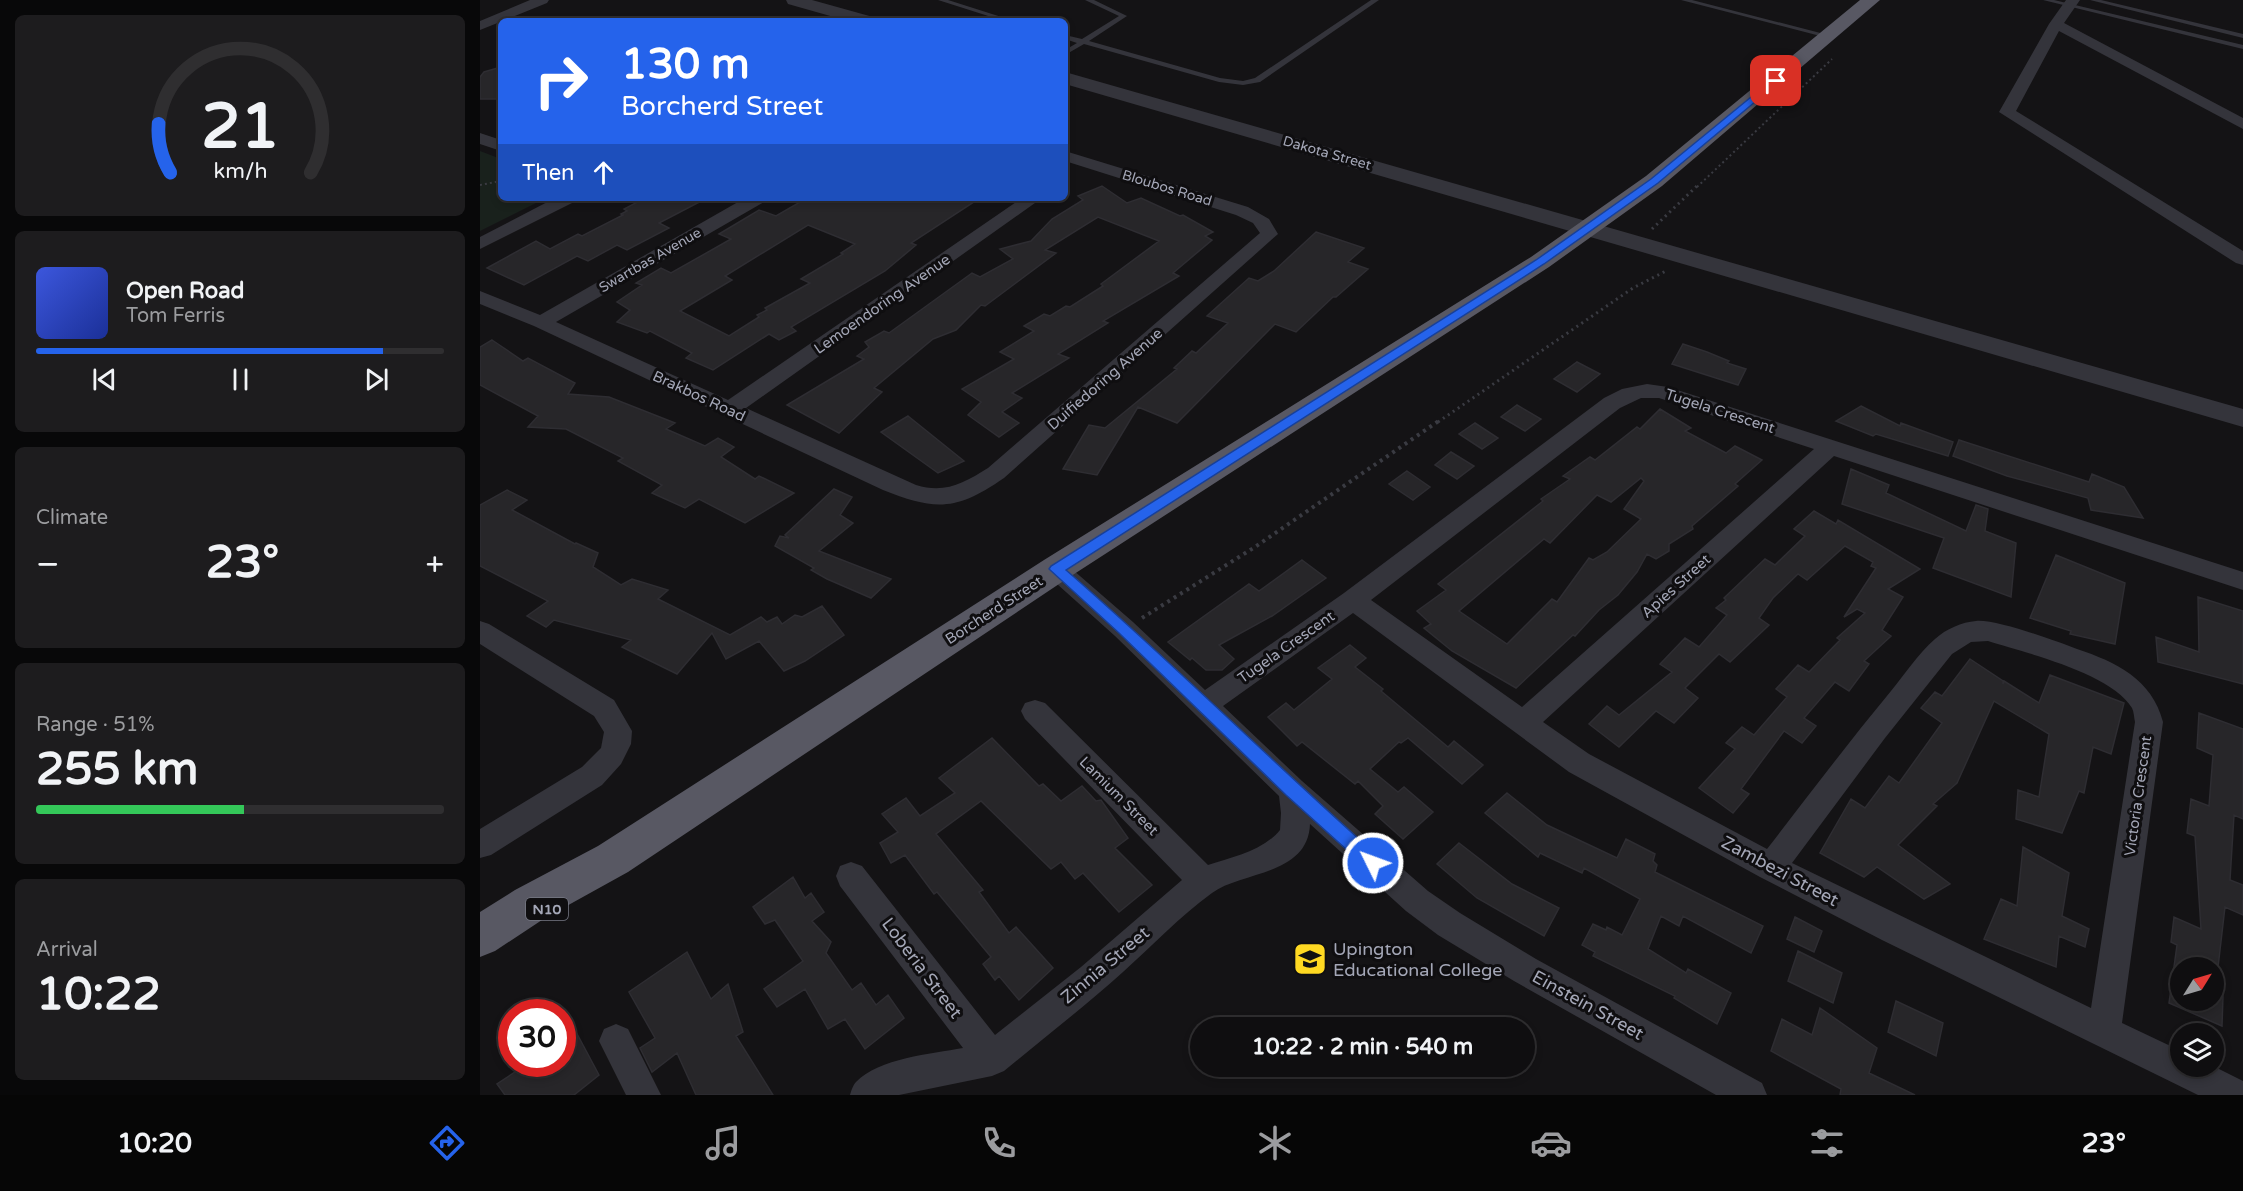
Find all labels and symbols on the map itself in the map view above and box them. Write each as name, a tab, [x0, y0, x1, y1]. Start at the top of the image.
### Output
pin	[1750, 55, 1801, 106]
street label: Dakota Street	[1281, 132, 1374, 174]
street label: Bloubos Road	[1120, 166, 1214, 210]
street label: Swartbas Avenue	[596, 224, 704, 296]
street label: Lemoendoring Avenue	[811, 250, 953, 358]
street label: Duifiedoring Avenue	[1044, 324, 1166, 434]
street label: Brakbos Road	[650, 367, 748, 425]
street label: Tugela Crescent	[1663, 385, 1777, 437]
street label: Apies Street	[1638, 550, 1714, 622]
street label: Borcherd Street	[942, 572, 1046, 648]
street label: Tugela Crescent	[1234, 607, 1338, 687]
street label: Victoria Crescent	[2121, 734, 2155, 857]
street label: Lamium Street	[1076, 753, 1162, 839]
position arrow	[1341, 831, 1405, 895]
street label: Zambezi Street	[1718, 831, 1842, 911]
road number: N10	[526, 898, 568, 920]
street label: Loberia Street	[877, 913, 967, 1023]
street label: Zinnia Street	[1056, 922, 1154, 1008]
place label: Upington Educational College	[1333, 938, 1502, 981]
school or university icon: Upington Educational College	[1292, 941, 1328, 977]
north arrow	[2170, 957, 2224, 1011]
street label: Einstein Street	[1528, 965, 1648, 1045]
speed limit sign: 30	[498, 999, 576, 1077]

